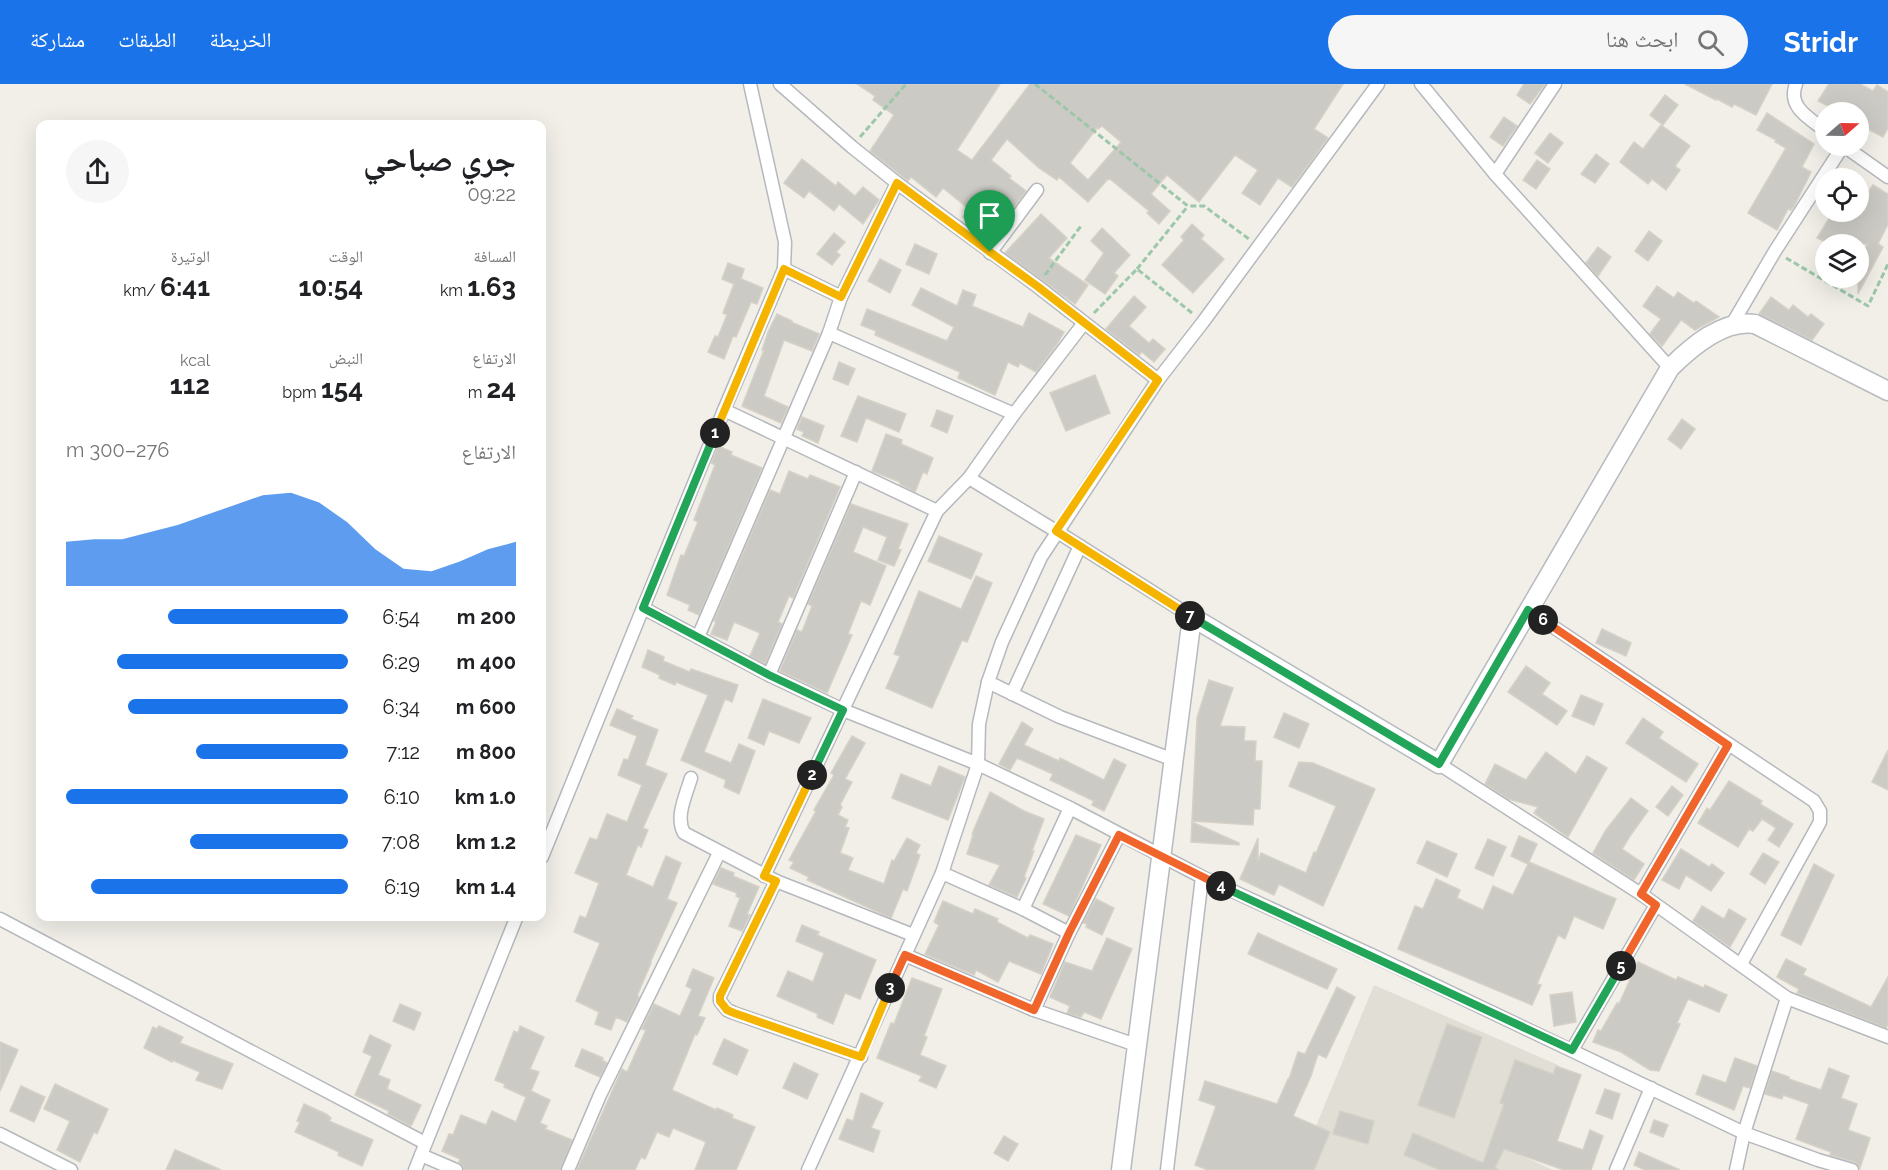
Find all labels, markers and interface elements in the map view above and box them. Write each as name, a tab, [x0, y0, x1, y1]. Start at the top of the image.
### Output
search box	[1328, 15, 1748, 69]
text: ابحث هنا	[1606, 26, 1679, 52]
icon: search	[1694, 26, 1727, 59]
text: Stridr	[1784, 26, 1858, 59]
text: مشاركة	[30, 27, 85, 52]
text: الطبقات	[118, 27, 177, 52]
text: الخريطة	[210, 27, 271, 52]
north arrow	[1815, 102, 1869, 156]
map controls	[1815, 102, 1869, 288]
button: share	[66, 140, 129, 203]
text: جري صباحي	[363, 140, 516, 179]
button: locate	[1815, 168, 1869, 222]
text: 09:22	[467, 182, 516, 206]
pin	[964, 190, 1015, 252]
icon: arrive	[973, 199, 1006, 232]
button: layers	[1815, 234, 1869, 288]
text: الوتيرة	[171, 247, 210, 266]
text: الوقت	[329, 247, 363, 266]
text: المسافة	[474, 247, 516, 266]
text: 6:41	[160, 272, 210, 302]
text: 10:54	[299, 272, 363, 302]
text: 1.63	[467, 272, 516, 302]
text: /km	[123, 281, 160, 300]
text: km	[440, 281, 467, 300]
text: النبض	[329, 349, 363, 368]
text: الارتفاع	[472, 349, 516, 368]
text: kcal	[180, 351, 210, 370]
text: 112	[170, 370, 210, 400]
text: 154	[321, 374, 363, 404]
text: 24	[486, 374, 516, 404]
text: bpm	[282, 383, 321, 402]
text: m	[468, 383, 486, 402]
pin: 1	[700, 418, 730, 448]
text: 1	[711, 423, 719, 442]
text: 276–300 m	[66, 438, 169, 462]
text: الارتفاع	[461, 440, 516, 464]
pin: 7	[1175, 601, 1205, 631]
text: 6:54	[382, 605, 420, 629]
text: 200 m	[457, 605, 516, 629]
pin: 6	[1528, 605, 1558, 635]
text: 7	[1186, 606, 1194, 625]
text: 6	[1538, 610, 1548, 629]
text: 6:29	[382, 650, 420, 674]
text: 400 m	[457, 650, 516, 674]
text: 6:34	[383, 695, 420, 719]
text: 600 m	[456, 695, 516, 719]
text: 7:12	[387, 740, 420, 764]
text: 800 m	[456, 740, 516, 764]
pin: 2	[797, 760, 827, 790]
text: 2	[807, 765, 817, 784]
text: 6:10	[383, 785, 420, 809]
text: 1.0 km	[455, 785, 516, 809]
text: 7:08	[381, 830, 420, 854]
text: 1.2 km	[456, 830, 516, 854]
pin: 4	[1206, 871, 1236, 901]
text: 6:19	[384, 875, 420, 899]
text: 1.4 km	[456, 875, 516, 899]
text: 4	[1216, 876, 1226, 895]
pin: 5	[1606, 951, 1636, 981]
text: 5	[1617, 956, 1625, 975]
pin: 3	[875, 973, 905, 1003]
text: 3	[886, 978, 894, 997]

